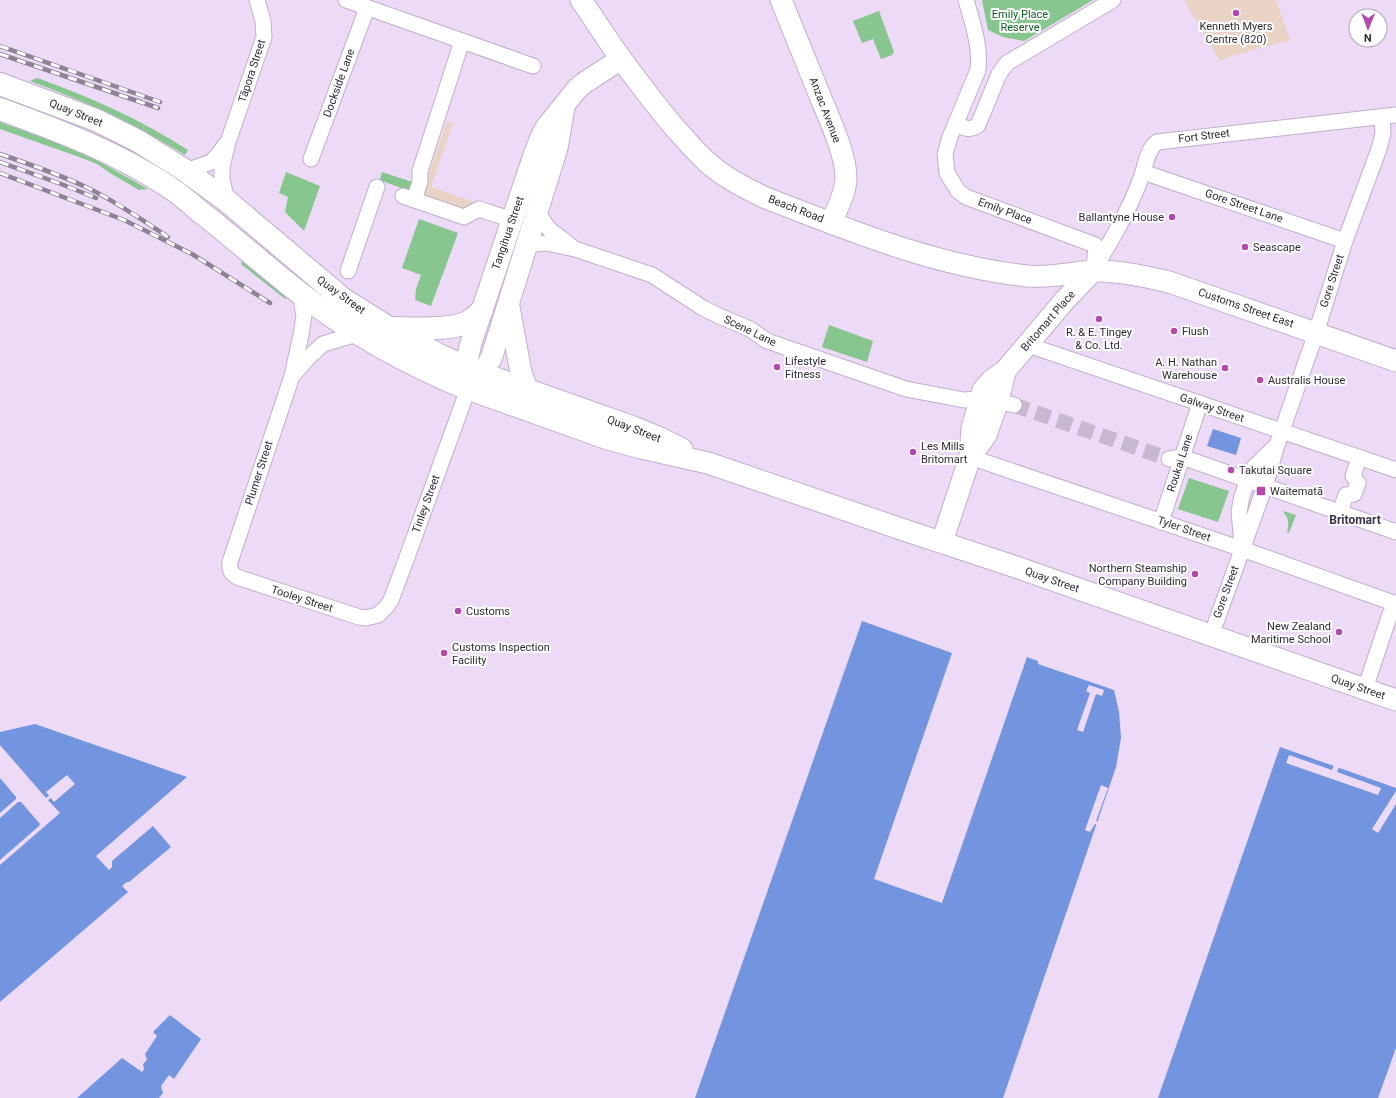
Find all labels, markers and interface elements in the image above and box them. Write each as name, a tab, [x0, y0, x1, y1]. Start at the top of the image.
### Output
park label: Emily Place Reserve	[992, 8, 1048, 34]
marker: Kenneth Myers Centre (820)	[1231, 8, 1241, 18]
north arrow	[1348, 8, 1388, 48]
place label: Kenneth Myers Centre (820)	[1200, 20, 1273, 46]
text: N	[1364, 31, 1372, 44]
street label: Tāpora Street	[236, 37, 268, 104]
street label: Dockside Lane	[321, 47, 357, 119]
street label: Anzac Avenue	[807, 75, 844, 145]
street label: Quay Street	[47, 96, 105, 130]
street label: Fort Street	[1178, 126, 1231, 146]
street label: Gore Street Lane	[1203, 187, 1285, 225]
street label: Beach Road	[766, 192, 826, 226]
street label: Tangihua Street	[489, 194, 527, 271]
street label: Emily Place	[976, 195, 1034, 227]
place label: Ballantyne House	[1079, 211, 1164, 224]
marker: Ballantyne House	[1167, 212, 1177, 222]
place label: Seascape	[1253, 241, 1301, 254]
marker: Seascape	[1240, 242, 1250, 252]
street label: Gore Street	[1317, 252, 1347, 309]
street label: Quay Street	[314, 273, 368, 317]
street label: Customs Street East	[1197, 286, 1296, 331]
street label: Britomart Place	[1018, 288, 1078, 354]
street label: Scene Lane	[722, 313, 778, 349]
marker: R. & E. Tingey & Co. Ltd.	[1094, 314, 1104, 324]
place label: Flush	[1182, 325, 1209, 338]
place label: R. & E. Tingey & Co. Ltd.	[1066, 326, 1133, 352]
marker: Flush	[1169, 326, 1179, 336]
place label: Lifestyle Fitness	[785, 355, 826, 381]
place label: A. H. Nathan Warehouse	[1155, 356, 1217, 382]
marker: Lifestyle Fitness	[772, 362, 782, 372]
marker: A. H. Nathan Warehouse	[1220, 363, 1230, 373]
place label: Australis House	[1268, 374, 1346, 387]
marker: Australis House	[1255, 375, 1265, 385]
street label: Galway Street	[1178, 391, 1246, 425]
street label: Quay Street	[605, 413, 663, 445]
street label: Roukai Lane	[1165, 432, 1195, 493]
street label: Plumer Street	[243, 439, 276, 507]
place label: Les Mills Britomart	[921, 440, 968, 466]
marker: Les Mills Britomart	[908, 447, 918, 457]
place label: Takutai Square	[1239, 464, 1312, 477]
marker: Takutai Square	[1226, 465, 1236, 475]
street label: Tinley Street	[410, 473, 443, 535]
marker: Waitematā	[1255, 485, 1267, 497]
place label: Waitematā	[1270, 485, 1323, 498]
district label: Britomart	[1329, 513, 1381, 527]
street label: Tyler Street	[1156, 514, 1213, 544]
place label: Northern Steamship Company Building	[1089, 562, 1187, 588]
street label: Gore Street	[1210, 564, 1242, 620]
street label: Quay Street	[1023, 565, 1081, 595]
marker: Northern Steamship Company Building	[1190, 569, 1200, 579]
street label: Tooley Street	[270, 583, 335, 615]
place label: Customs	[466, 605, 510, 618]
marker: Customs	[453, 606, 463, 616]
place label: New Zealand Maritime School	[1251, 620, 1331, 646]
marker: New Zealand Maritime School	[1334, 627, 1344, 637]
place label: Customs Inspection Facility	[452, 641, 550, 667]
marker: Customs Inspection Facility	[439, 648, 449, 658]
street label: Quay Street	[1329, 672, 1387, 702]

